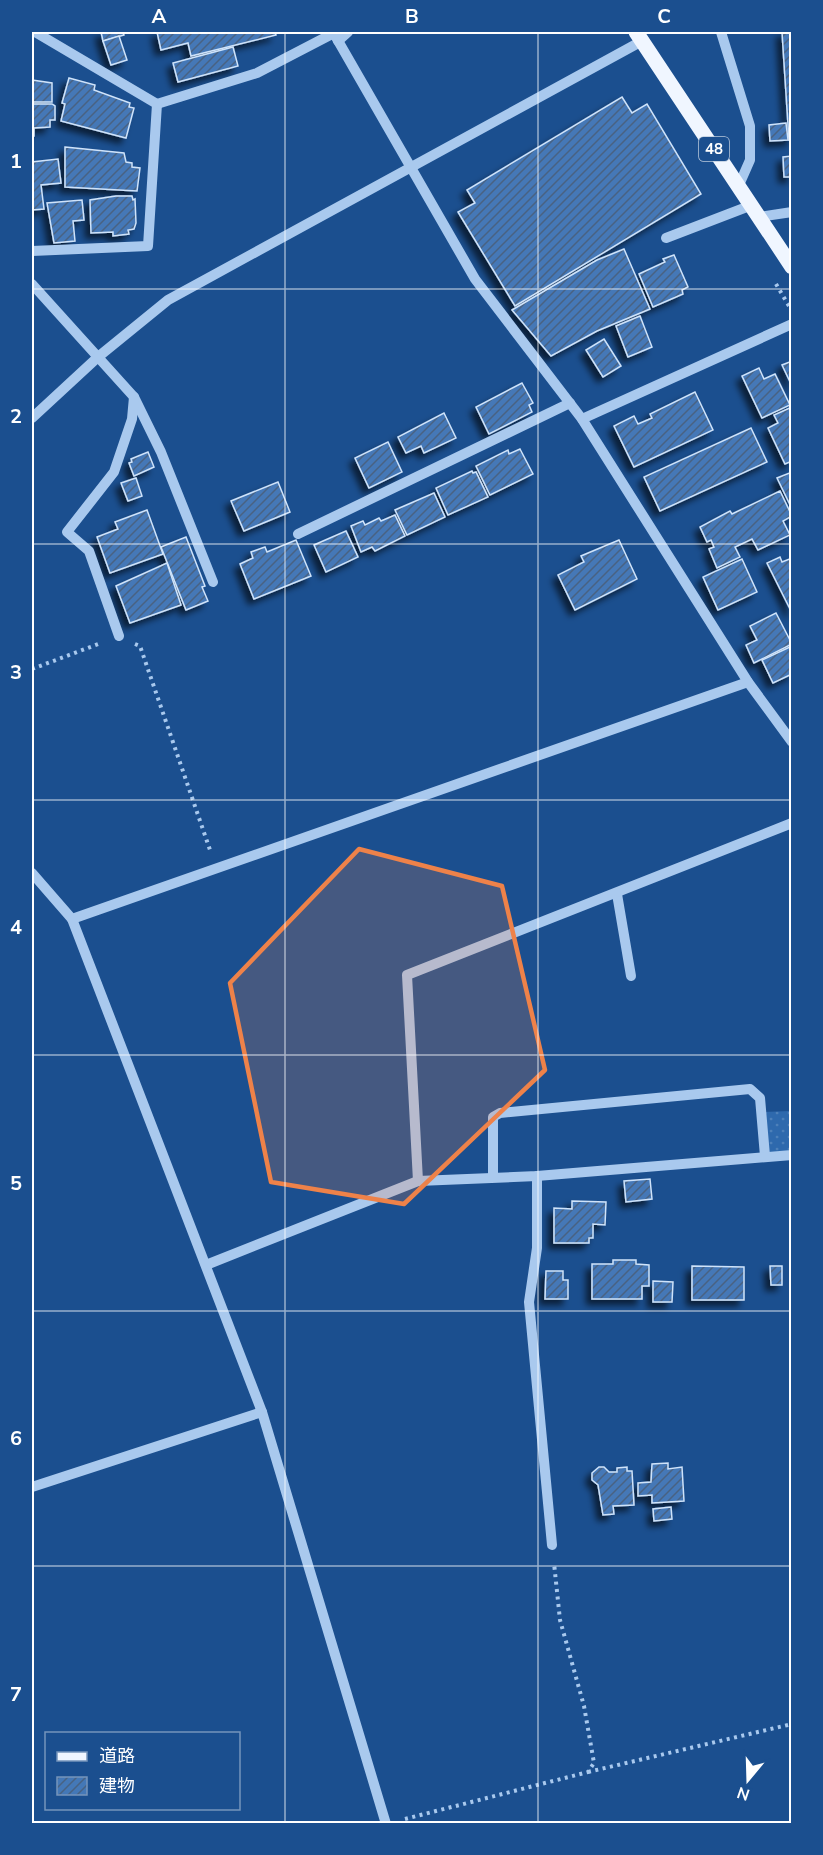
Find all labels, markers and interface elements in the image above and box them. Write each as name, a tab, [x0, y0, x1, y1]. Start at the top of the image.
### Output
text: A	[152, 3, 167, 30]
text: B	[405, 3, 419, 30]
text: C	[657, 3, 671, 30]
road number: 48	[699, 137, 729, 161]
text: 1	[10, 148, 22, 175]
text: 2	[10, 403, 22, 430]
text: 3	[10, 659, 22, 686]
text: 4	[10, 914, 22, 941]
text: 5	[10, 1170, 22, 1197]
text: 6	[10, 1425, 22, 1452]
text: 7	[10, 1681, 22, 1708]
legend	[45, 1732, 240, 1810]
text: 道路	[99, 1744, 135, 1768]
north arrow	[718, 1750, 778, 1810]
text: 建物	[99, 1774, 135, 1798]
text: N	[734, 1781, 753, 1806]

